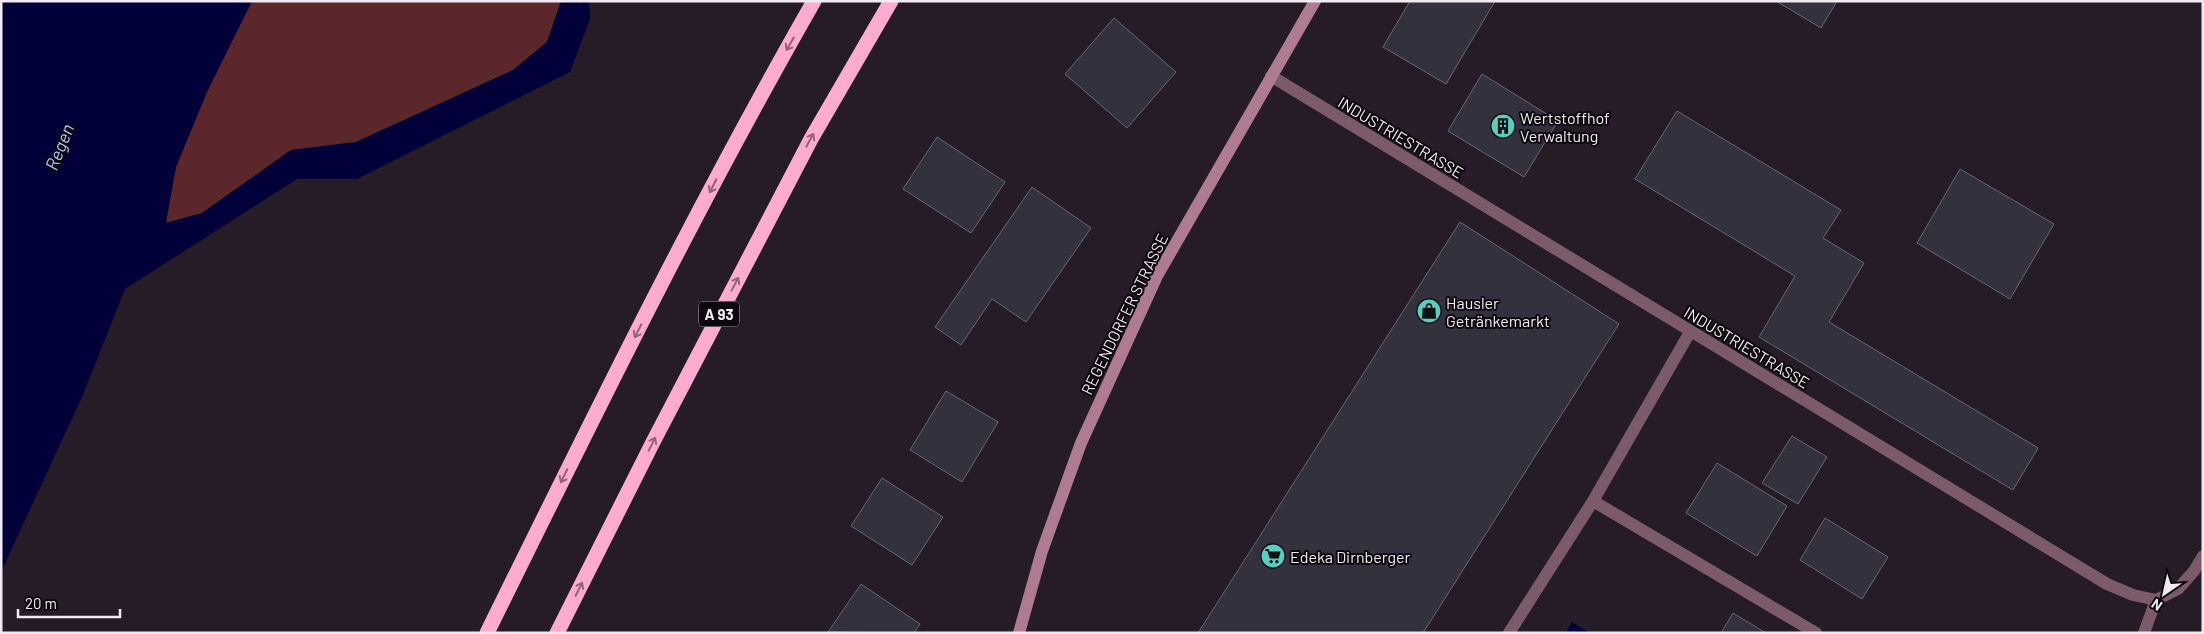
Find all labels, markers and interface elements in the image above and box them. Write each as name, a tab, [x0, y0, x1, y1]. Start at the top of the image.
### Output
one-way arrow	[785, 36, 795, 51]
street label: INDUSTRIESTRASSE	[1335, 92, 1467, 182]
place label: Wertstoffhof Verwaltung	[1520, 108, 1610, 145]
building icon: Wertstoffhof Verwaltung	[1490, 113, 1516, 139]
water label: Regen	[40, 121, 78, 173]
one-way arrow	[806, 134, 816, 148]
one-way arrow	[708, 179, 718, 194]
street label: REGENDORFER STRASSE	[1077, 230, 1171, 398]
one-way arrow	[731, 277, 740, 292]
place label: Hausler Getränkemarkt	[1446, 293, 1550, 330]
shop icon: Hausler Getränkemarkt	[1416, 298, 1442, 324]
road number: A 93	[699, 302, 739, 326]
street label: INDUSTRIESTRASSE	[1681, 302, 1813, 392]
one-way arrow	[633, 323, 643, 338]
one-way arrow	[648, 437, 657, 452]
one-way arrow	[559, 468, 569, 483]
supermarket icon: Edeka Dirnberger	[1260, 543, 1286, 569]
place label: Edeka Dirnberger	[1290, 547, 1410, 566]
north arrow	[2139, 569, 2189, 619]
one-way arrow	[575, 582, 584, 597]
scale bar	[18, 586, 120, 618]
text: 20 m	[25, 594, 57, 612]
text: N	[2148, 596, 2165, 615]

